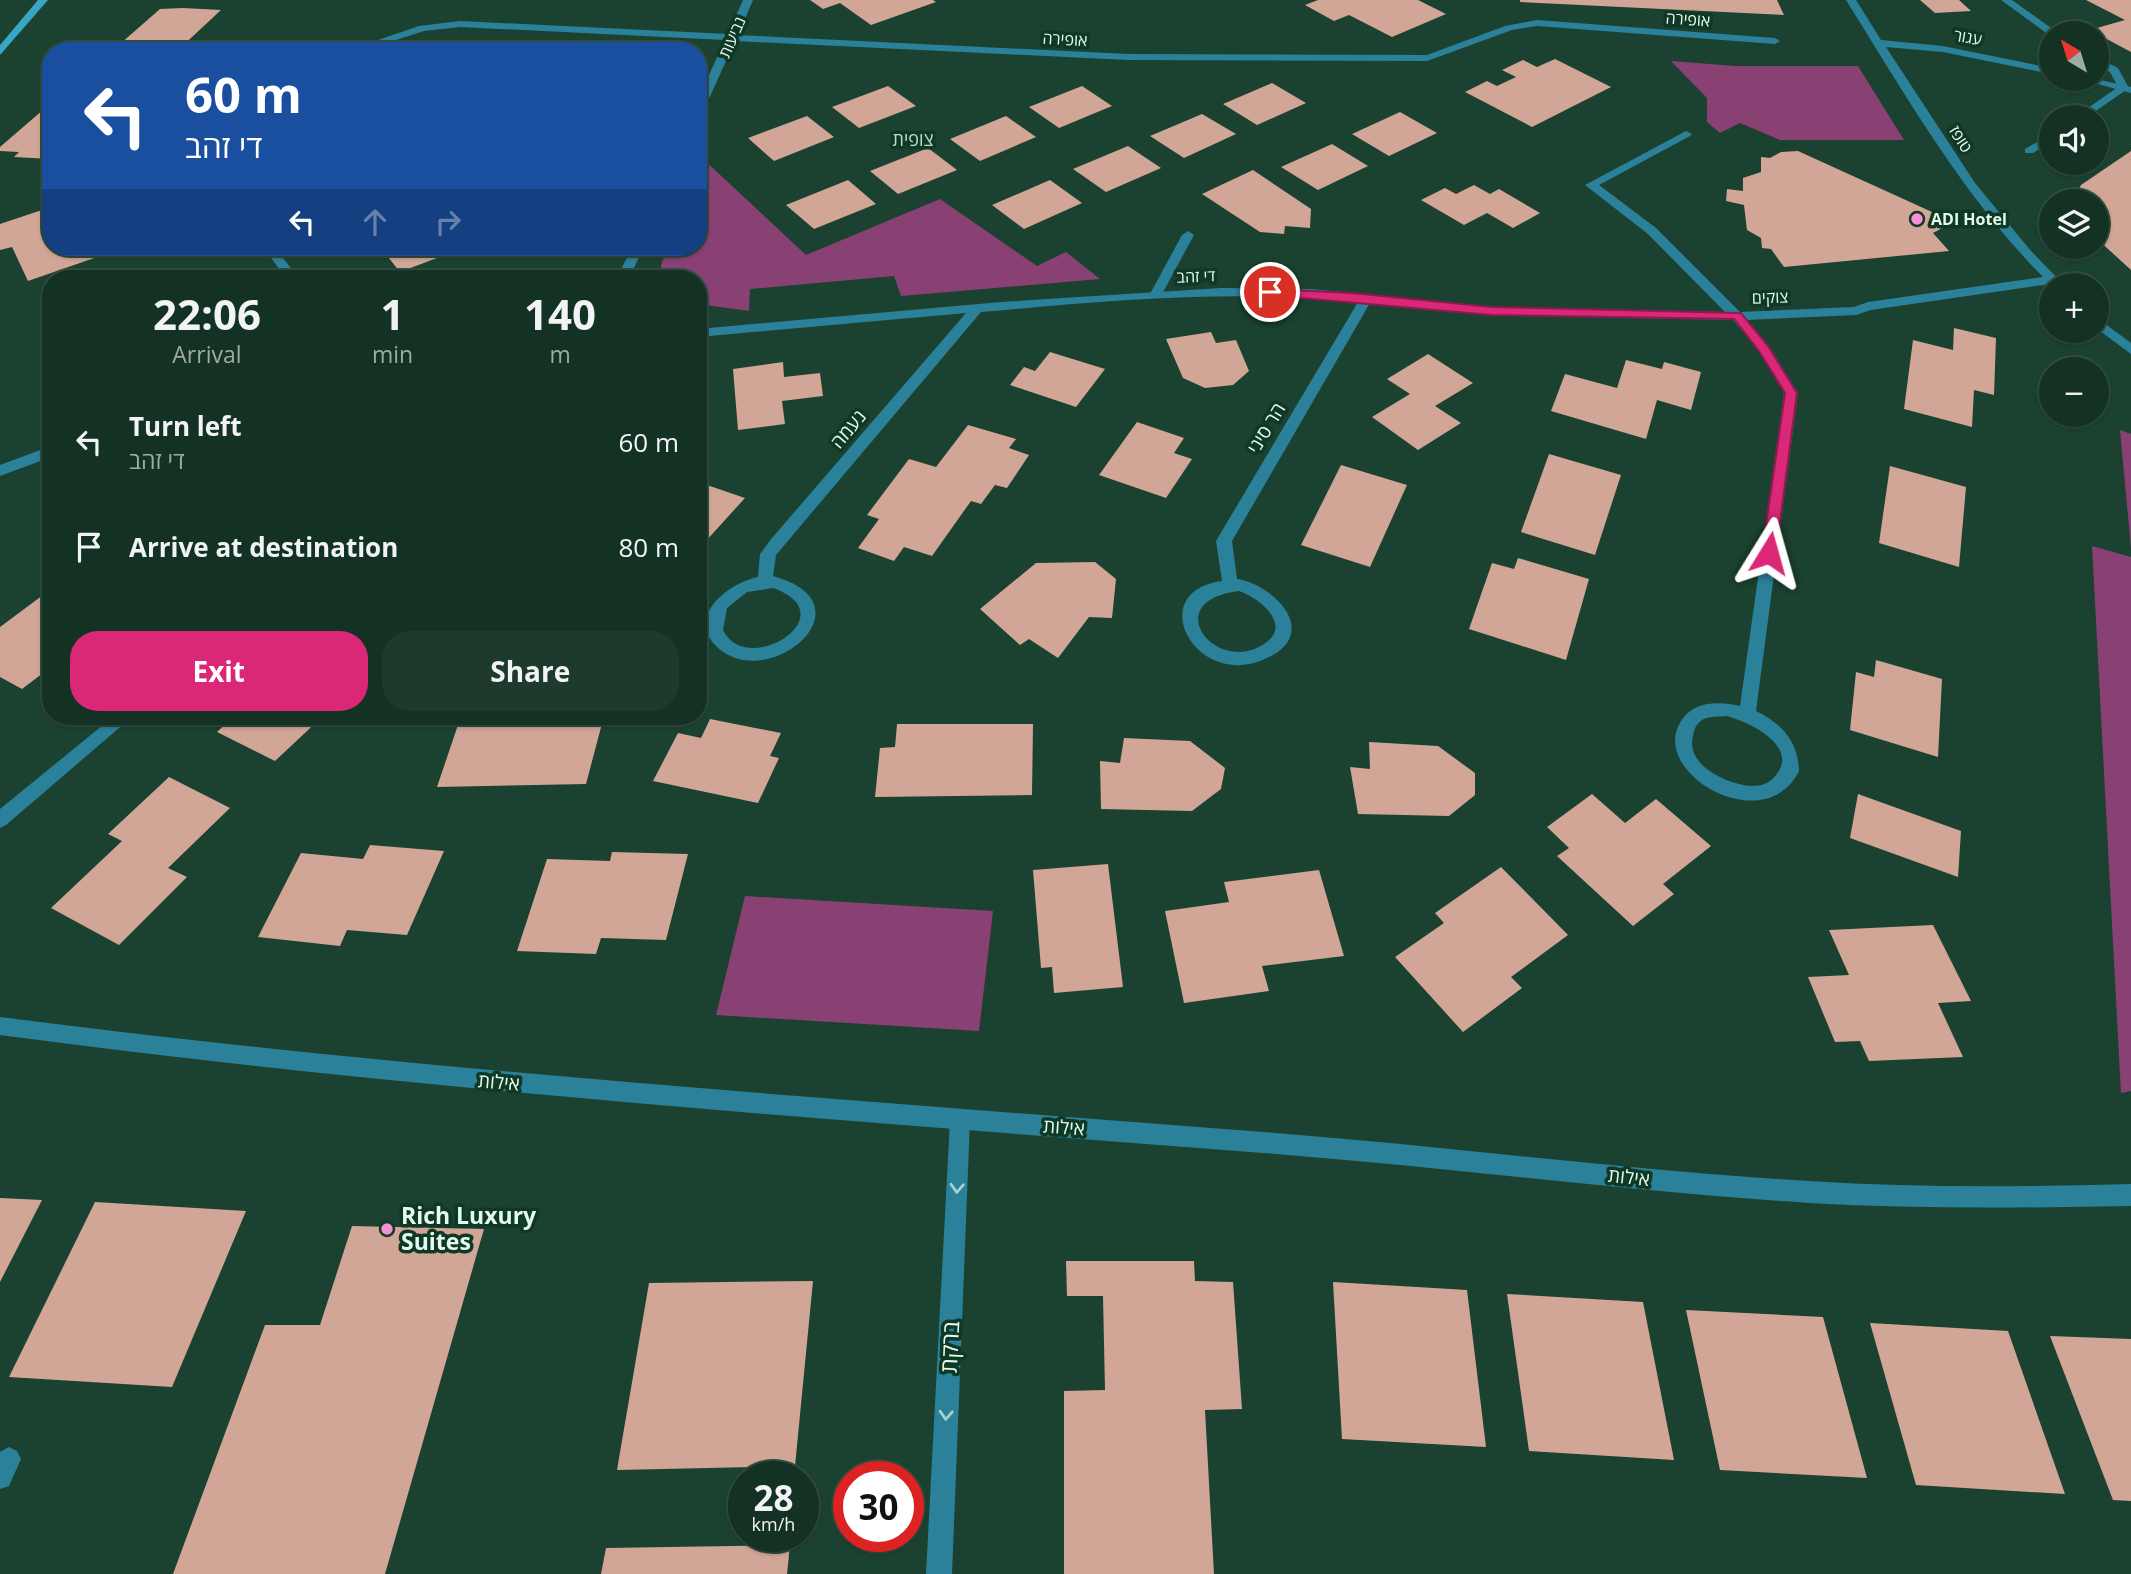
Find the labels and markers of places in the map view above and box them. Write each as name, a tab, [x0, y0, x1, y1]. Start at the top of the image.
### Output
place label: ADI Hotel	[1931, 208, 2007, 230]
marker: ADI Hotel	[1909, 211, 1925, 227]
pin	[1240, 262, 1300, 322]
place label: Rich Luxury Suites	[401, 1199, 537, 1257]
marker: Rich Luxury Suites	[379, 1221, 395, 1237]

